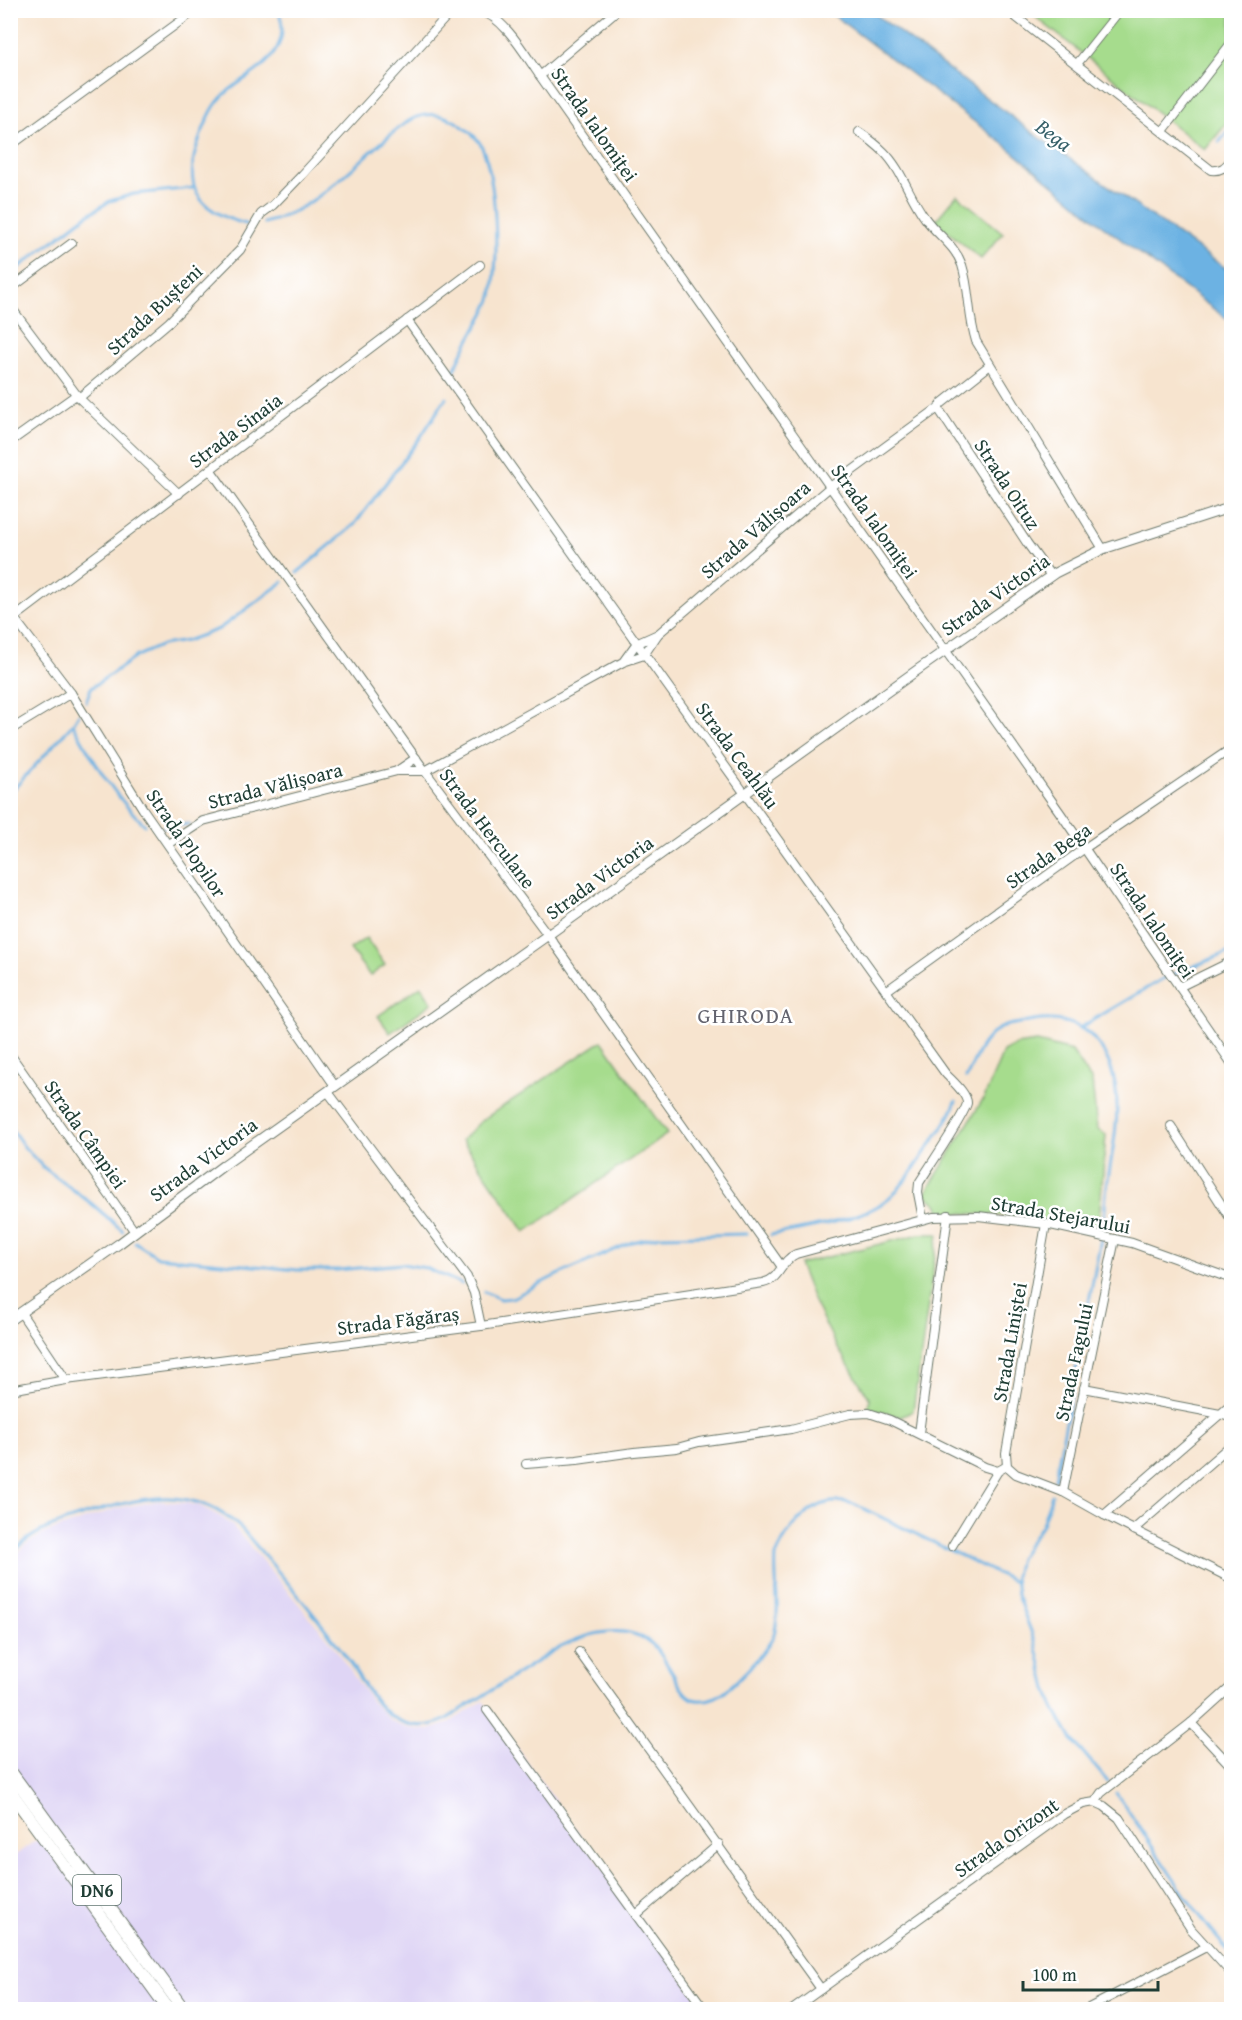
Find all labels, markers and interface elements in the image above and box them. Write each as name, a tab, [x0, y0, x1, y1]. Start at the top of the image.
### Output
street label: Strada Ialomiței	[545, 61, 646, 188]
water label: Bega	[1029, 110, 1079, 159]
street label: Strada Bușteni	[99, 256, 209, 361]
street label: Strada Sinaia	[182, 385, 288, 475]
street label: Strada Oituz	[968, 433, 1048, 535]
street label: Strada Ialomiței	[825, 458, 926, 585]
street label: Strada Vălișoara	[694, 473, 817, 585]
street label: Strada Victoria	[935, 545, 1056, 642]
street label: Strada Ceahlău	[689, 696, 787, 815]
street label: Strada Vălișoara	[205, 754, 346, 816]
street label: Strada Herculane	[433, 761, 543, 895]
street label: Strada Plopilor	[140, 783, 234, 903]
street label: Strada Bega	[999, 814, 1097, 895]
street label: Strada Victoria	[539, 828, 659, 926]
street label: Strada Ialomiței	[1103, 856, 1203, 984]
district label: GHIRODA	[698, 999, 794, 1031]
street label: Strada Câmpiei	[38, 1074, 134, 1195]
street label: Strada Victoria	[143, 1110, 263, 1208]
street label: Strada Stejarului	[989, 1187, 1133, 1241]
street label: Strada Liniștei	[984, 1279, 1034, 1404]
street label: Strada Făgăraș	[335, 1298, 461, 1342]
street label: Strada Fagului	[1046, 1300, 1100, 1424]
street label: Strada Orizont	[948, 1790, 1064, 1884]
road number: DN6	[73, 1875, 121, 1905]
scale bar	[1023, 1954, 1158, 1992]
text: 100 m	[1032, 1961, 1077, 1988]

